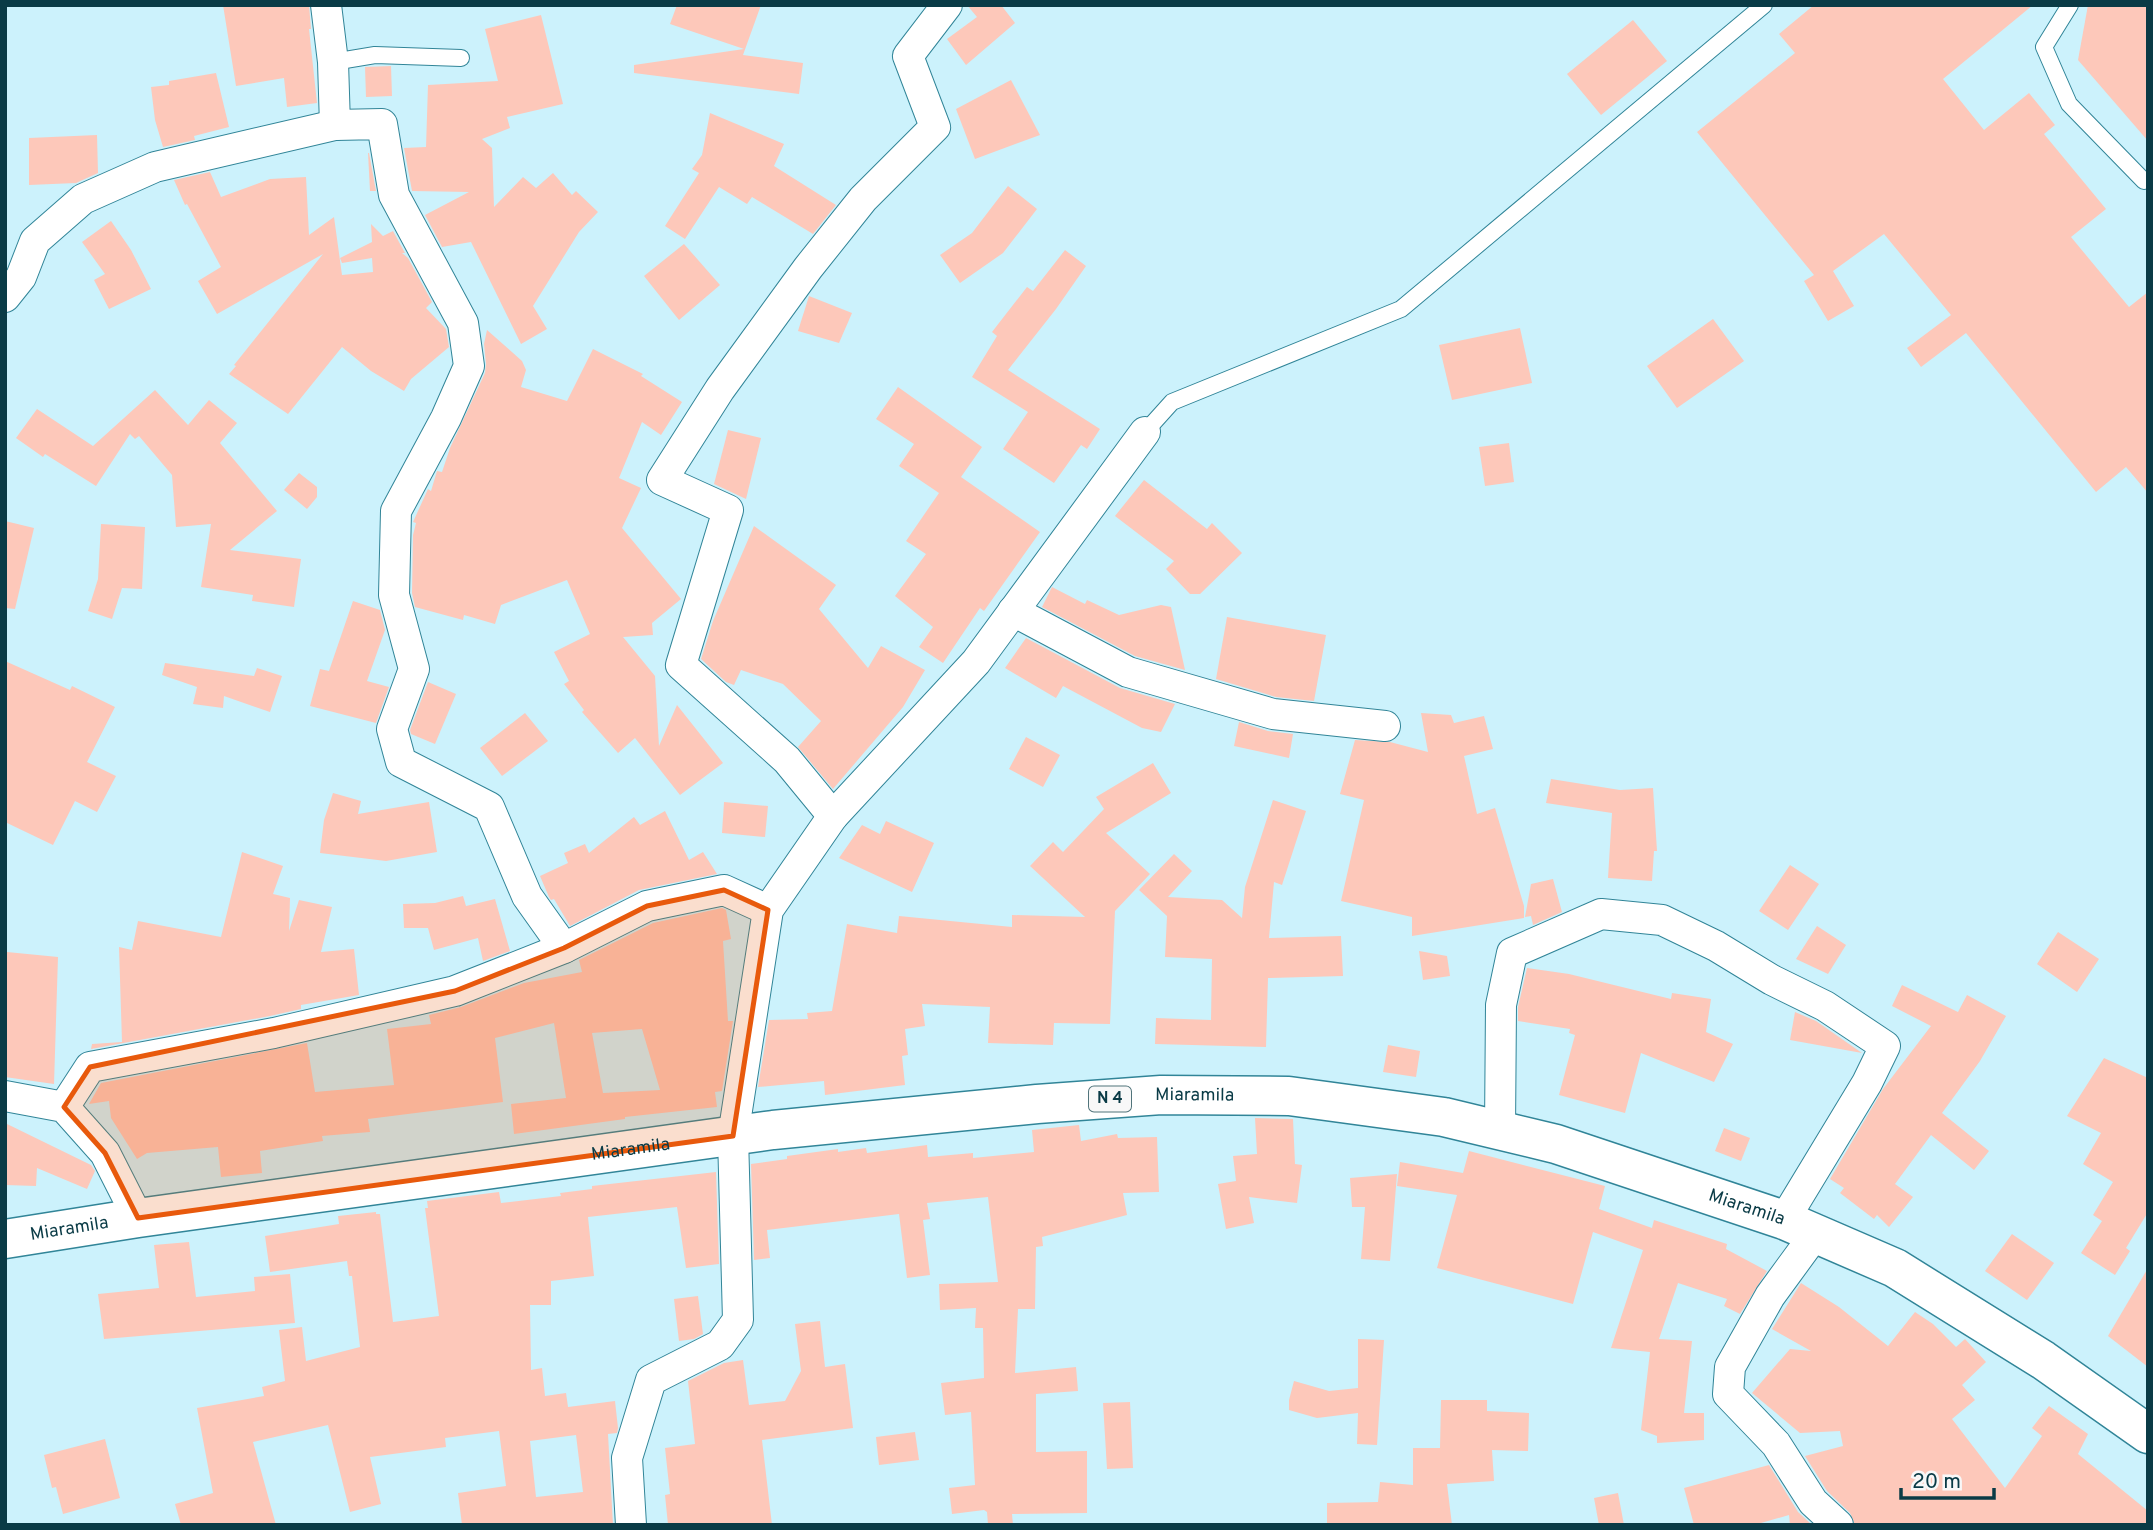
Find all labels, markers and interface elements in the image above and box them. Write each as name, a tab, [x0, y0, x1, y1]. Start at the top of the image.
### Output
street label: Miaramila	[1155, 1083, 1234, 1107]
road number: N 4	[1089, 1086, 1131, 1112]
street label: Miaramila	[590, 1133, 671, 1167]
street label: Miaramila	[1706, 1184, 1788, 1231]
street label: Miaramila	[28, 1211, 110, 1246]
scale bar	[1901, 1456, 1994, 1500]
text: 20 m	[1912, 1469, 1961, 1496]

